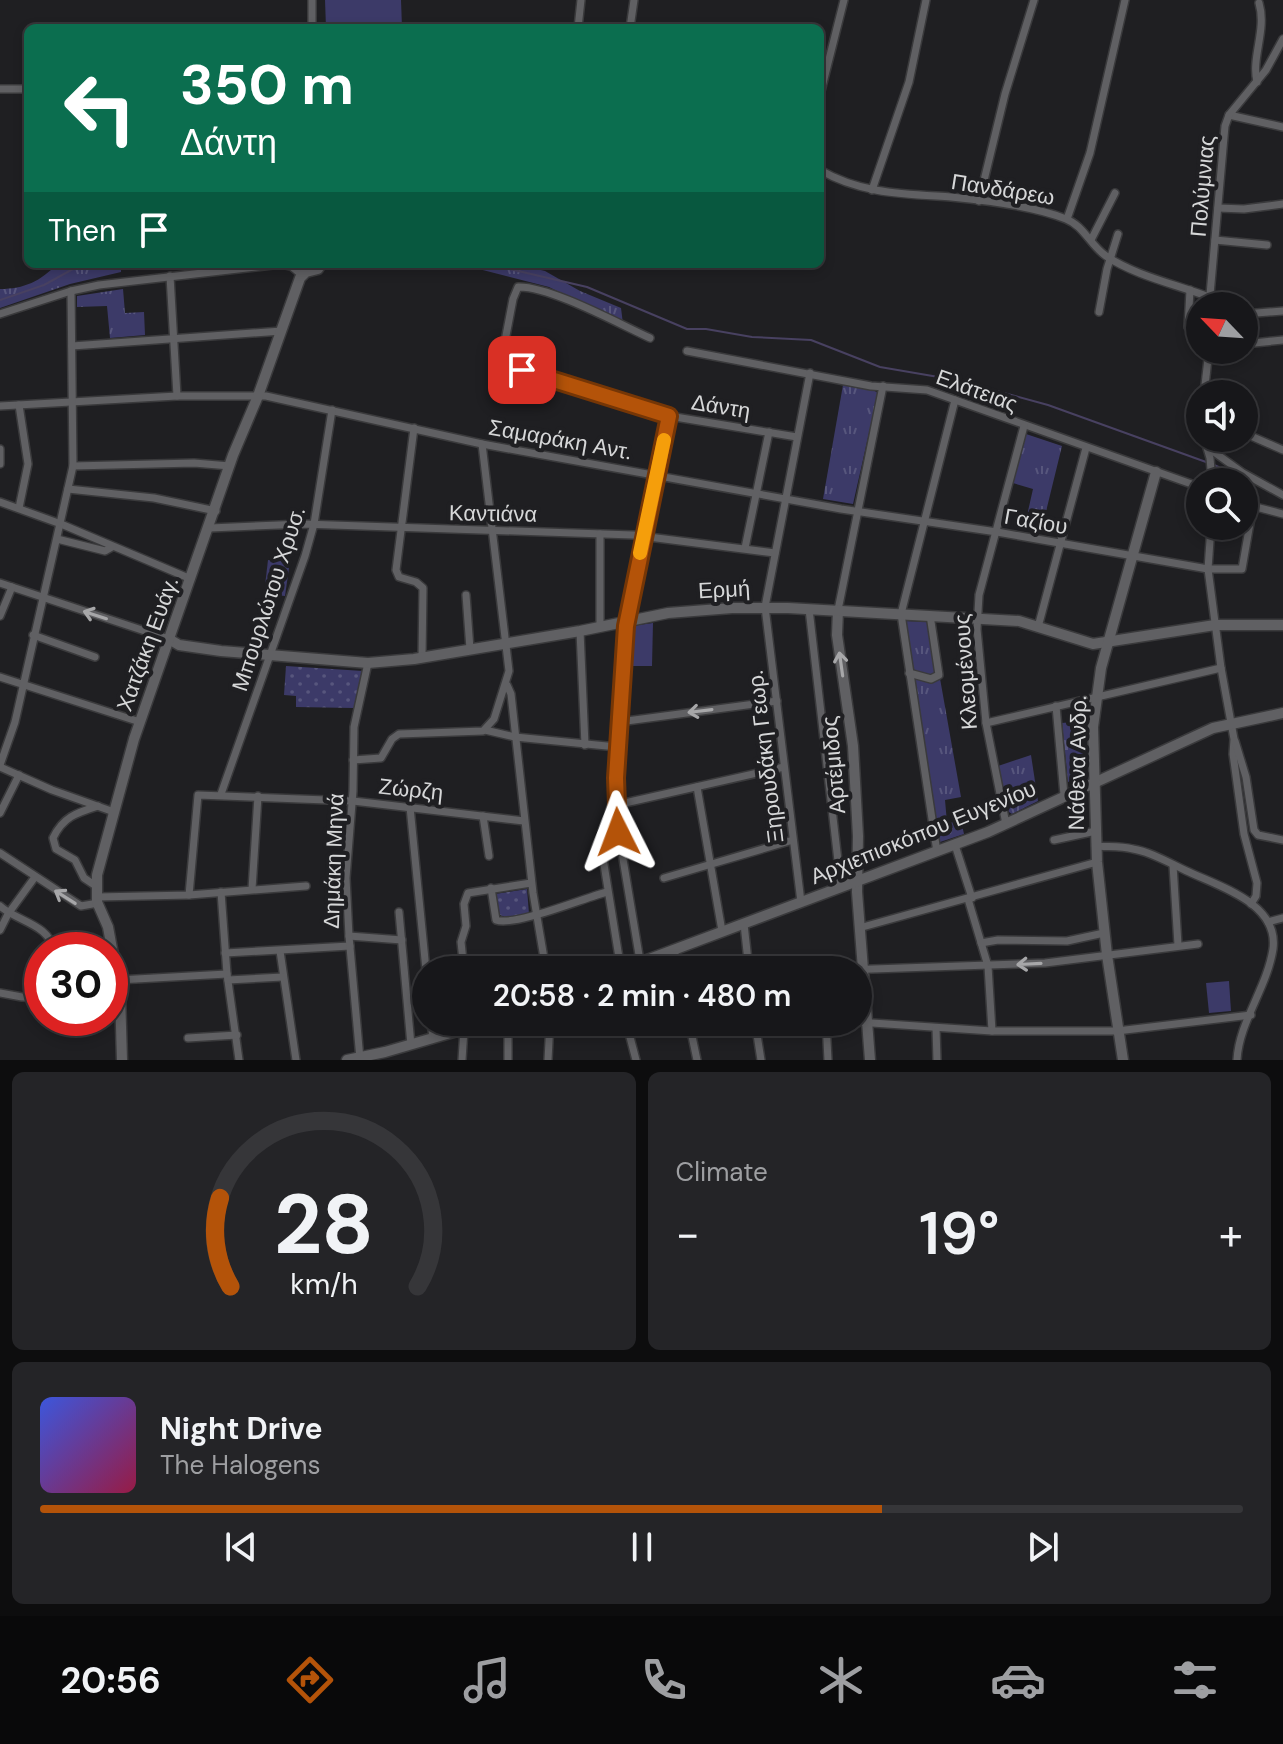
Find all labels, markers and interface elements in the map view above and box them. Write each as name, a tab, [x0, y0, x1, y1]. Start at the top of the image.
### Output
text: 350 m	[180, 48, 354, 121]
icon: left	[48, 56, 152, 160]
text: Δάντη	[180, 119, 277, 166]
street label: Πολύμνιας	[1184, 134, 1221, 238]
street label: Πανδάρεω	[949, 167, 1057, 212]
icon: arrive	[132, 208, 176, 252]
text: Then	[48, 211, 116, 250]
north arrow	[1186, 292, 1258, 364]
map controls	[1186, 292, 1258, 540]
pin	[488, 336, 556, 404]
icon: arrive	[500, 348, 544, 392]
street label: Ελάτειας	[932, 362, 1022, 419]
button: sound	[1186, 380, 1258, 452]
street label: Δάντη	[689, 388, 752, 425]
street label: Σαμαράκη Αντ.	[486, 413, 634, 466]
button: search	[1186, 468, 1258, 540]
street label: Καντιάνα	[449, 498, 538, 529]
street label: Γαζίου	[1002, 502, 1070, 541]
street label: Μπουρλώτου Χρυσ.	[225, 503, 312, 695]
street label: Χατζάκη Ευάγ.	[110, 573, 185, 715]
street label: Ερμή	[697, 574, 751, 605]
one-way arrow	[83, 606, 108, 621]
street label: Κλεομένους	[947, 613, 984, 731]
one-way arrow	[833, 652, 848, 678]
street label: Ξηρουδάκη Γεωρ.	[741, 669, 790, 845]
street label: Νάθενα Ανδρ.	[1062, 695, 1093, 831]
one-way arrow	[687, 703, 714, 718]
street label: Αρτέμιδος	[815, 715, 852, 815]
street label: Ζώρζη	[377, 772, 445, 807]
street label: Αρχιεπισκόπου Ευγενίου	[806, 774, 1040, 891]
position arrow	[576, 790, 660, 874]
street label: Δημάκη Μηνά	[317, 792, 350, 929]
one-way arrow	[54, 889, 77, 905]
speed limit sign: 30	[24, 932, 128, 1036]
one-way arrow	[1016, 956, 1043, 971]
text: 20:58 · 2 min · 480 m	[493, 976, 791, 1015]
text: Climate	[676, 1155, 768, 1189]
text: 28	[274, 1170, 374, 1279]
text: 19°	[919, 1194, 999, 1273]
text: −	[676, 1205, 700, 1263]
text: +	[1219, 1205, 1243, 1263]
text: km/h	[290, 1266, 358, 1303]
text: Night Drive	[160, 1409, 323, 1448]
text: The Halogens	[160, 1448, 320, 1482]
icon: previous	[219, 1525, 263, 1569]
icon: pause	[620, 1525, 664, 1569]
icon: next	[1021, 1525, 1065, 1569]
icon: directions	[282, 1652, 338, 1708]
icon: music	[459, 1652, 515, 1708]
icon: phone	[636, 1652, 692, 1708]
icon: climate	[813, 1652, 869, 1708]
icon: car	[990, 1652, 1046, 1708]
icon: filters	[1167, 1652, 1223, 1708]
text: 20:56	[60, 1657, 161, 1704]

